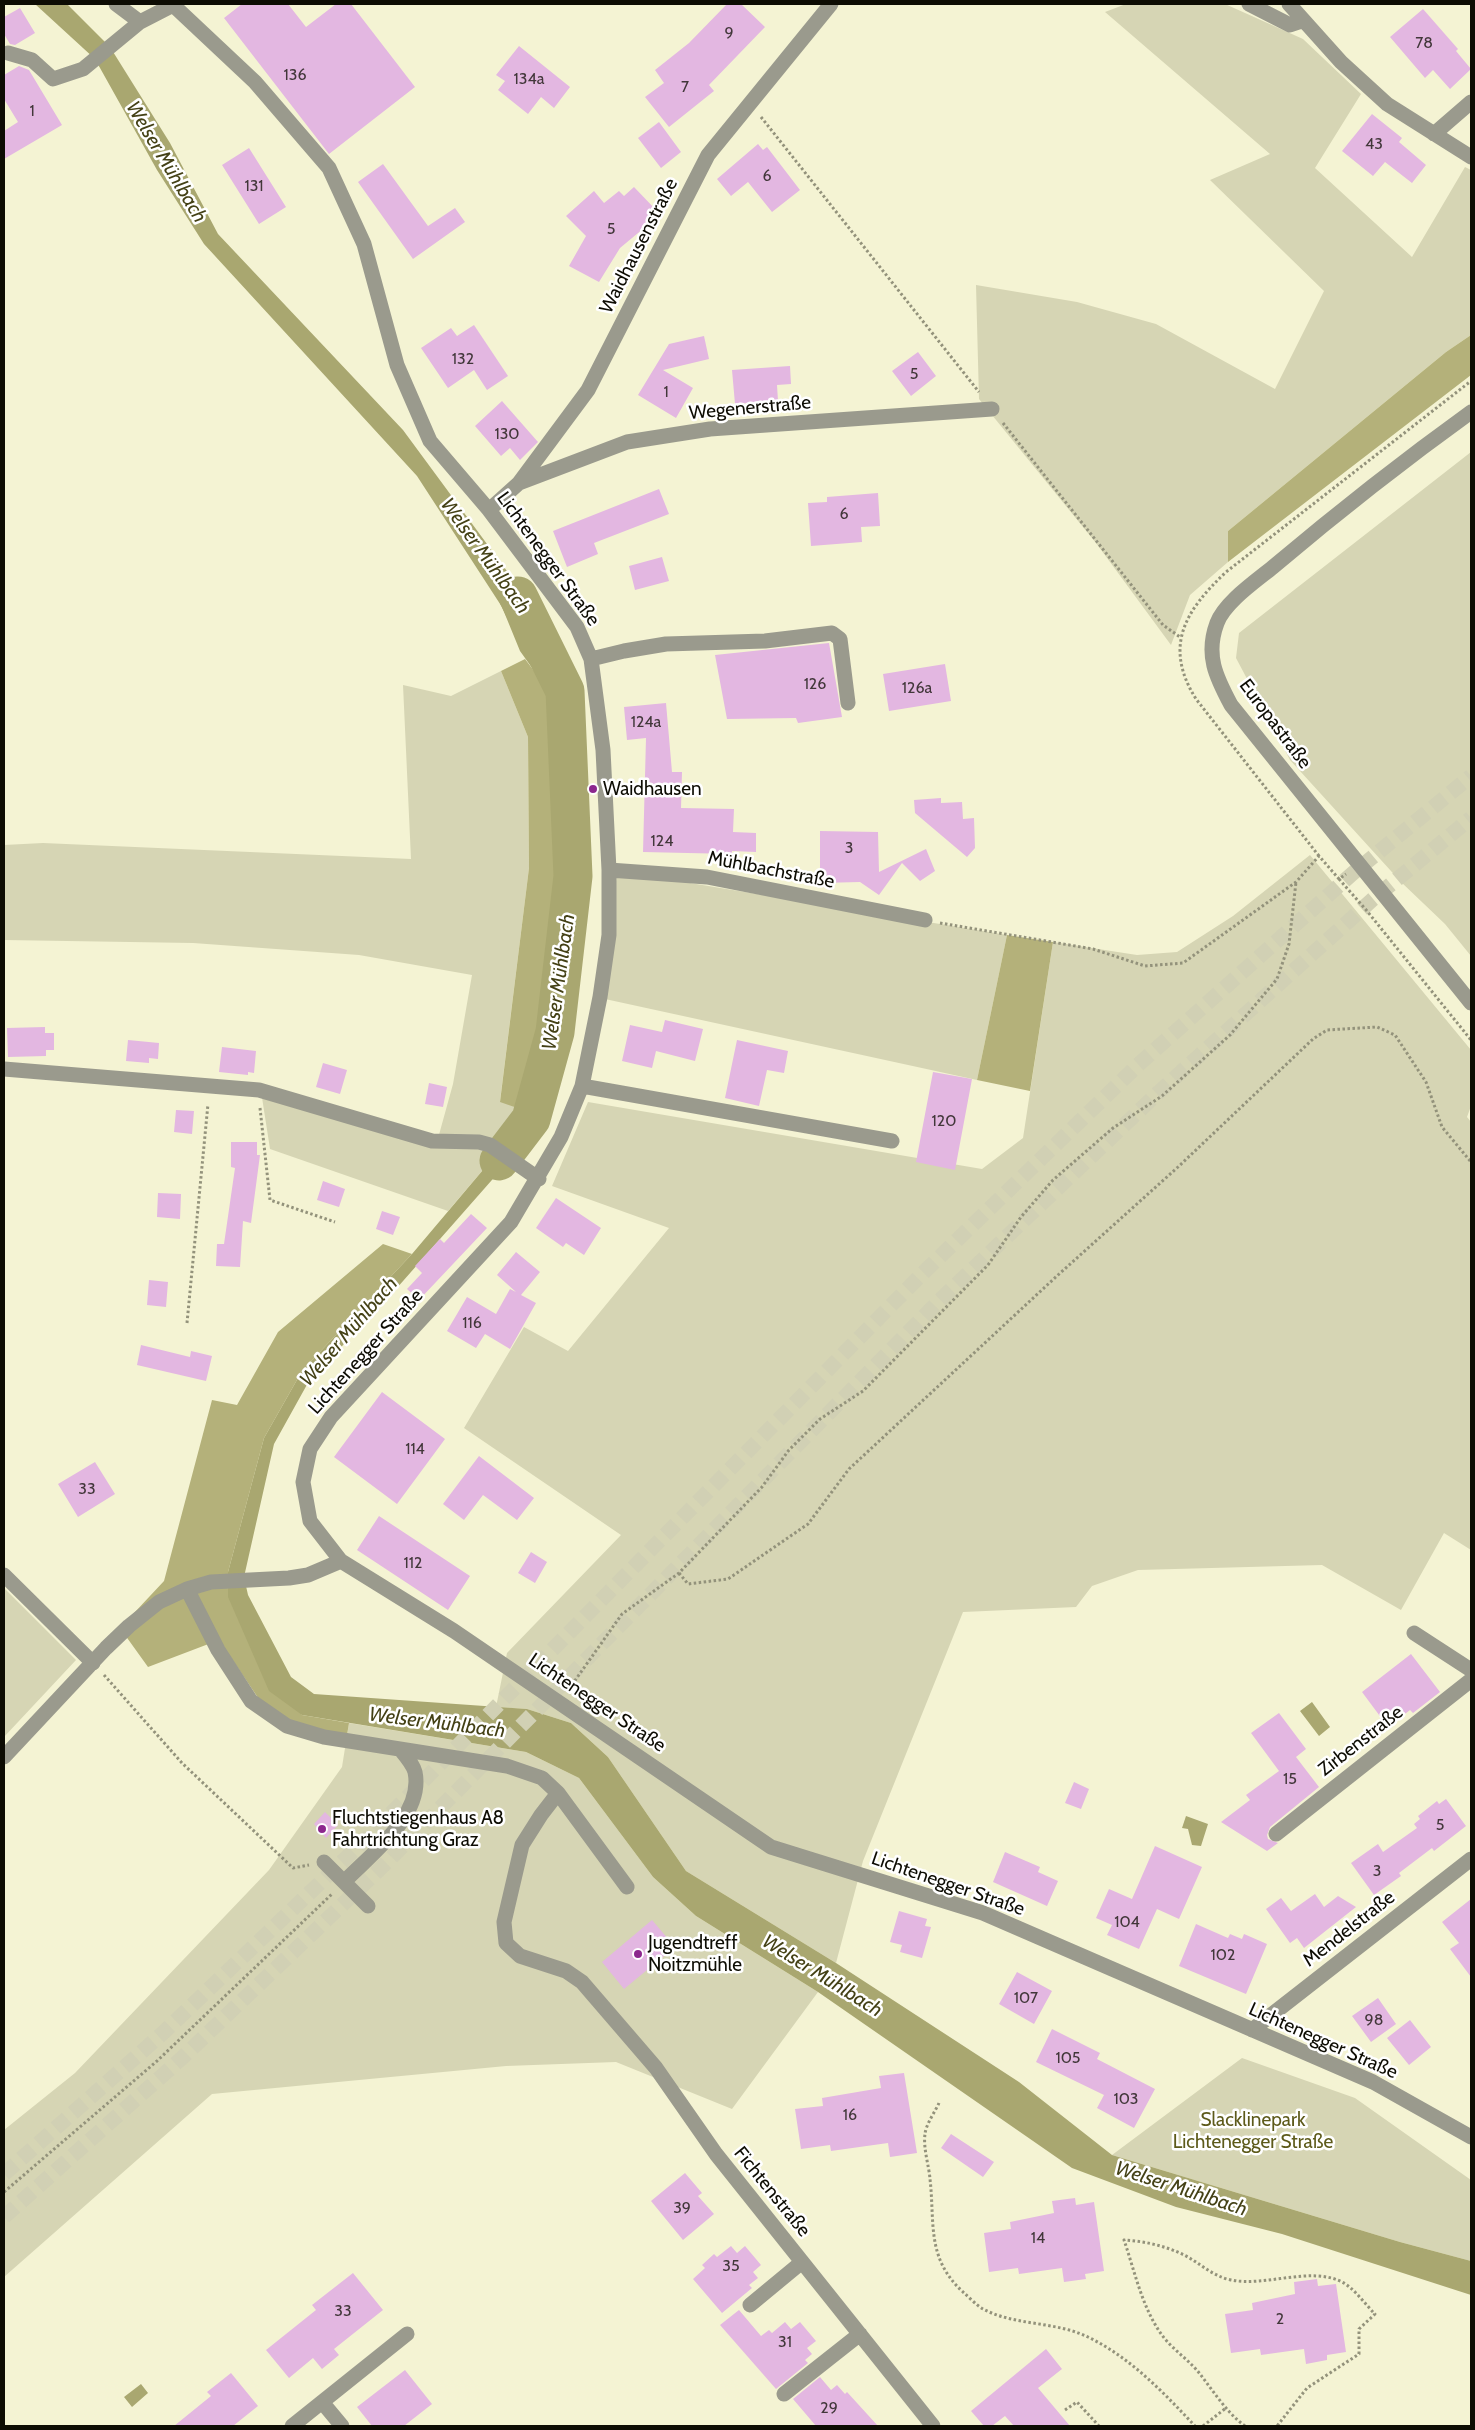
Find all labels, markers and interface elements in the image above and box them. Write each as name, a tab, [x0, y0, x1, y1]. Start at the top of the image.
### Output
house number: 9	[724, 23, 734, 43]
house number: 78	[1415, 33, 1433, 53]
house number: 136	[284, 65, 306, 85]
house number: 134a	[514, 69, 544, 89]
house number: 7	[681, 77, 689, 97]
water label: Welser Mühlbach	[120, 97, 212, 227]
house number: 1	[29, 101, 35, 121]
house number: 43	[1365, 134, 1383, 154]
house number: 6	[762, 166, 772, 186]
street label: Waidhausenstraße	[595, 175, 683, 317]
house number: 131	[244, 176, 264, 196]
house number: 5	[607, 219, 615, 239]
house number: 132	[452, 349, 474, 369]
house number: 5	[910, 364, 918, 384]
house number: 1	[663, 382, 669, 402]
street label: Wegenerstraße	[688, 391, 812, 425]
house number: 130	[494, 424, 520, 444]
street label: Lichtenegger Straße	[492, 487, 604, 631]
water label: Welser Mühlbach	[435, 493, 535, 619]
house number: 6	[839, 504, 849, 524]
house number: 126	[804, 674, 826, 694]
street label: Europastraße	[1234, 675, 1316, 773]
house number: 126a	[902, 678, 932, 698]
house number: 124a	[631, 712, 661, 732]
place label: Waidhausen	[603, 778, 701, 800]
marker: Waidhausen	[587, 783, 599, 795]
house number: 124	[651, 831, 673, 851]
house number: 3	[845, 838, 853, 858]
street label: Mühlbachstraße	[706, 847, 836, 893]
water label: Welser Mühlbach	[538, 912, 580, 1052]
house number: 120	[932, 1111, 956, 1131]
water label: Welser Mühlbach	[295, 1272, 403, 1392]
street label: Lichtenegger Straße	[304, 1285, 428, 1419]
house number: 116	[462, 1313, 482, 1333]
house number: 114	[405, 1439, 425, 1459]
house number: 33	[78, 1479, 96, 1499]
house number: 112	[404, 1553, 422, 1573]
street label: Lichtenegger Straße	[524, 1649, 670, 1757]
street label: Zirbenstraße	[1314, 1701, 1408, 1781]
water label: Welser Mühlbach	[367, 1703, 507, 1743]
house number: 15	[1283, 1769, 1297, 1789]
place label: Fluchtstiegenhaus A8 Fahrtrichtung Graz	[332, 1807, 504, 1851]
house number: 5	[1436, 1815, 1444, 1835]
marker: Fluchtstiegenhaus A8 Fahrtrichtung Graz	[316, 1823, 328, 1835]
street label: Lichtenegger Straße	[868, 1847, 1028, 1921]
house number: 3	[1373, 1861, 1381, 1881]
street label: Mendelstraße	[1299, 1886, 1399, 1972]
house number: 104	[1114, 1912, 1140, 1932]
water label: Welser Mühlbach	[757, 1929, 887, 2023]
place label: Jugendtreff Noitzmühle	[648, 1932, 742, 1976]
house number: 102	[1211, 1945, 1235, 1965]
marker: Jugendtreff Noitzmühle	[632, 1948, 644, 1960]
house number: 107	[1014, 1988, 1038, 2008]
street label: Lichtenegger Straße	[1245, 1998, 1401, 2084]
house number: 98	[1365, 2010, 1383, 2030]
house number: 105	[1055, 2048, 1081, 2068]
house number: 103	[1113, 2089, 1139, 2109]
house number: 16	[843, 2105, 857, 2125]
park label: Slacklinepark Lichtenegger Straße	[1173, 2109, 1333, 2153]
street label: Fichtenstraße	[729, 2142, 815, 2242]
water label: Welser Mühlbach	[1112, 2156, 1250, 2222]
house number: 39	[673, 2198, 691, 2218]
house number: 14	[1031, 2228, 1045, 2248]
house number: 35	[722, 2256, 740, 2276]
house number: 33	[334, 2301, 352, 2321]
house number: 2	[1276, 2309, 1284, 2329]
house number: 31	[778, 2332, 792, 2352]
house number: 29	[820, 2398, 838, 2418]

